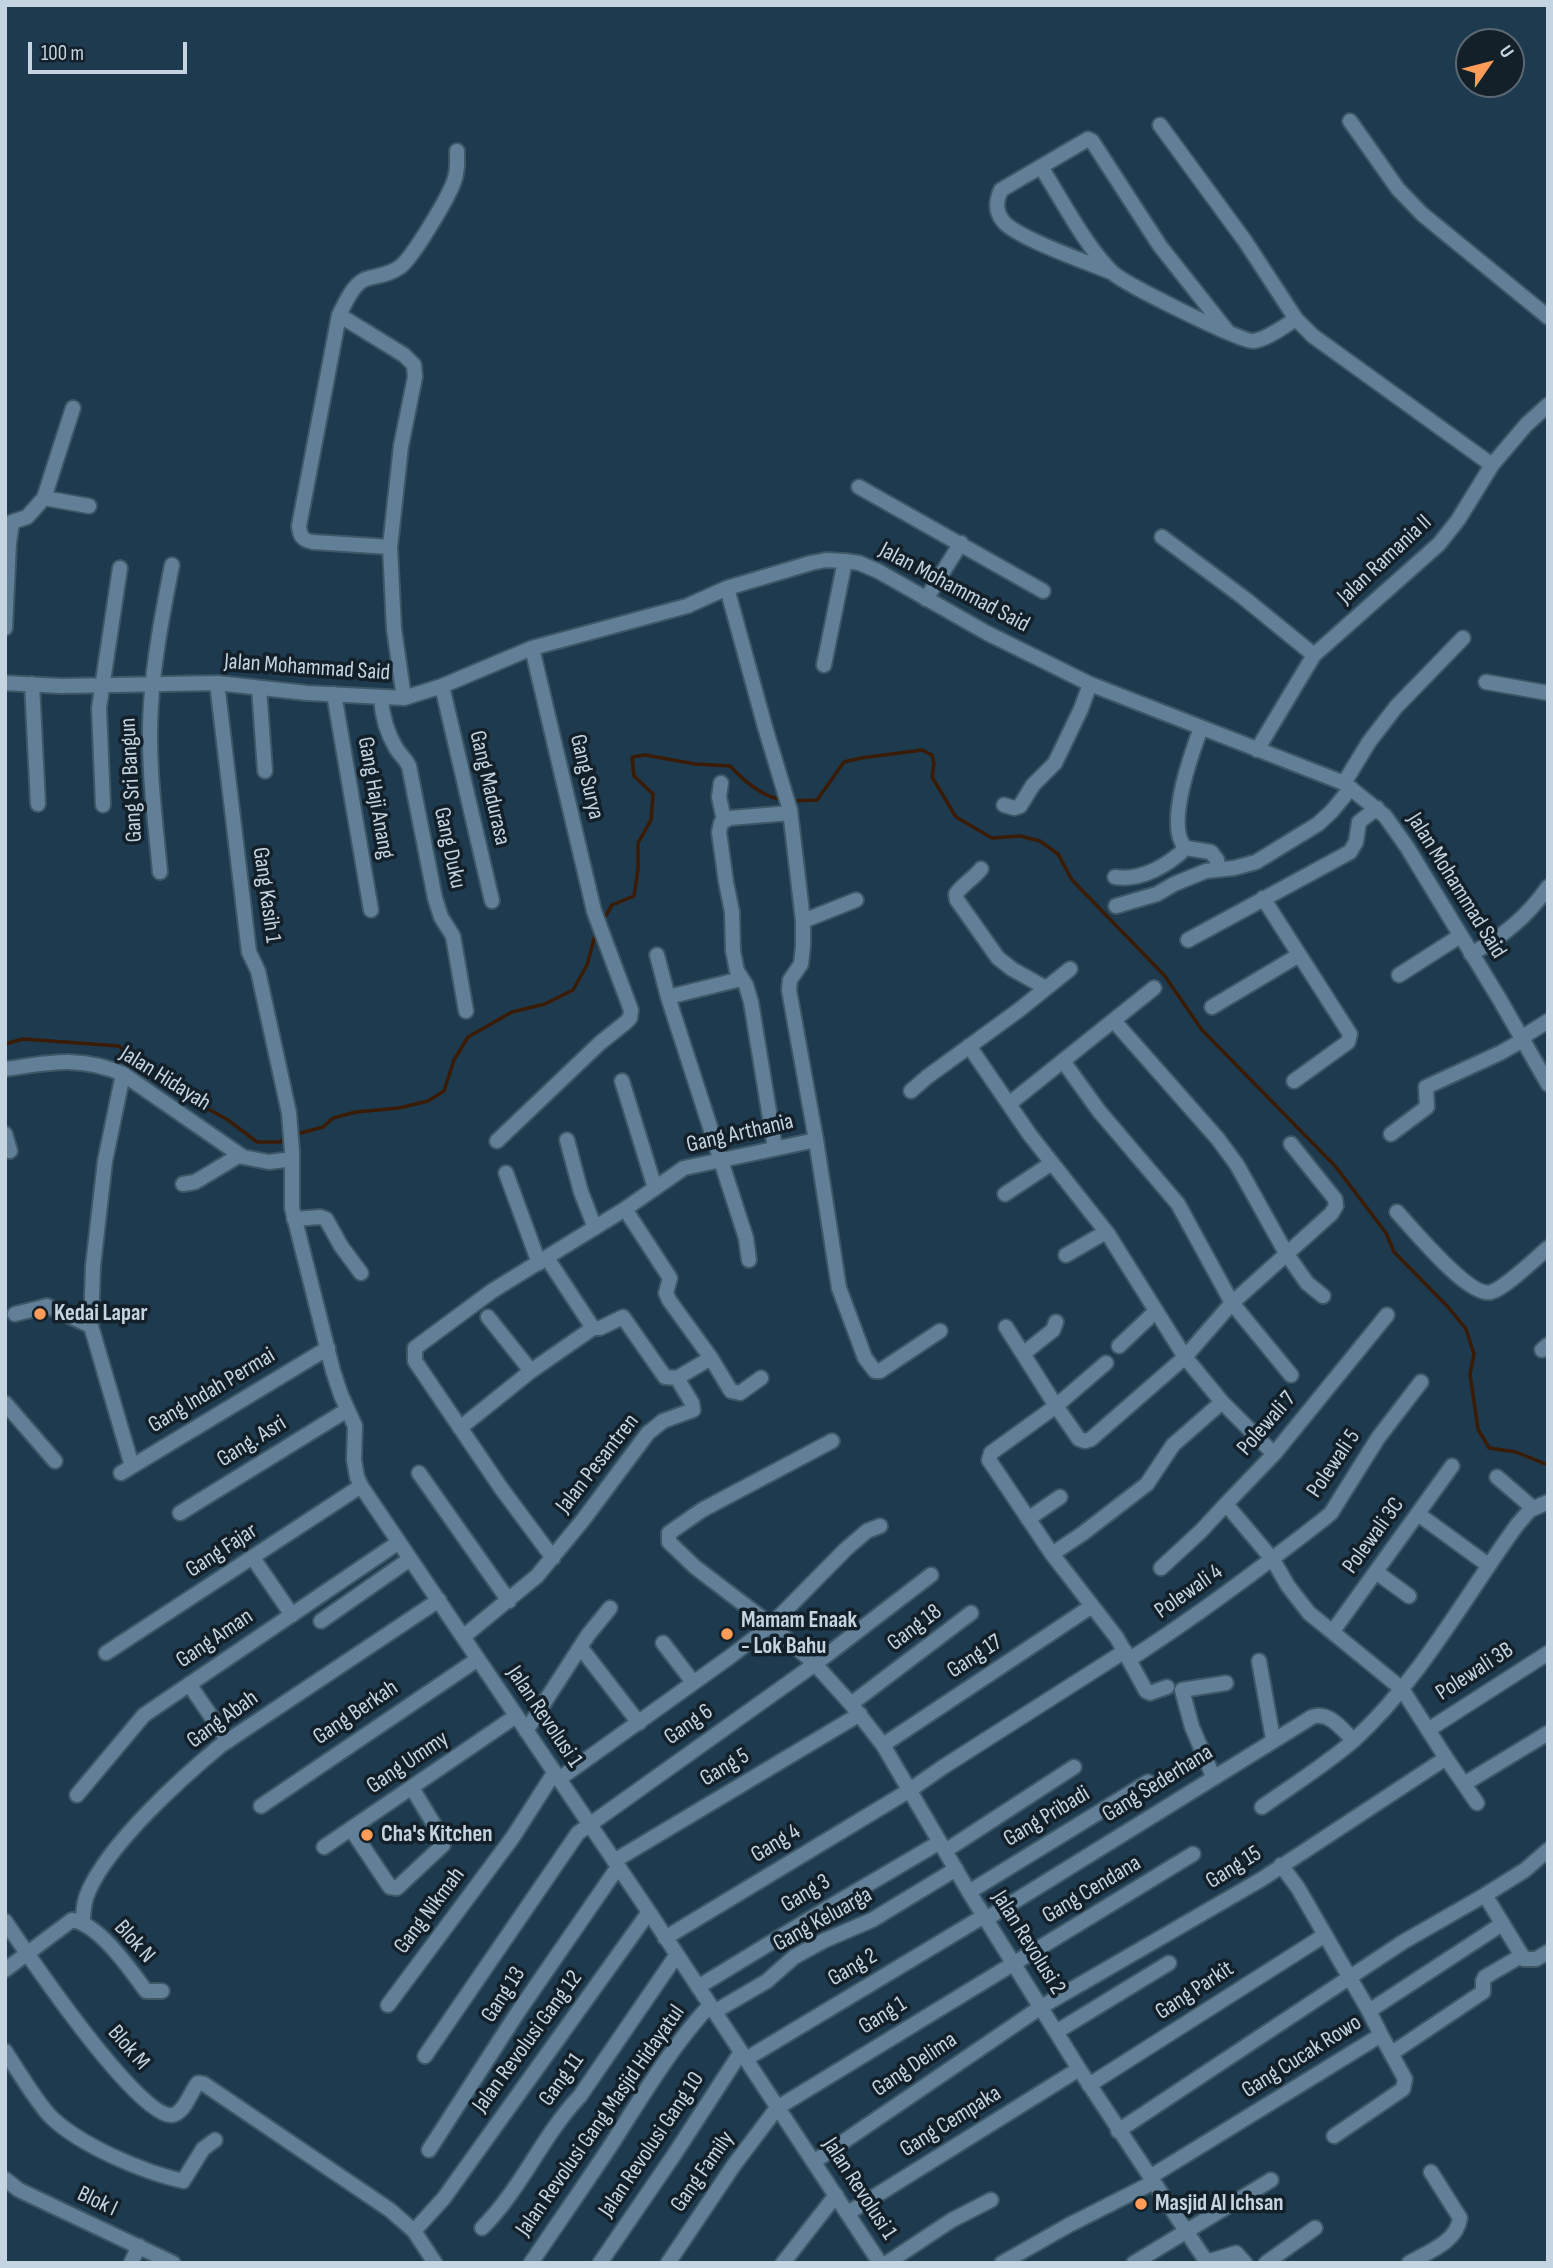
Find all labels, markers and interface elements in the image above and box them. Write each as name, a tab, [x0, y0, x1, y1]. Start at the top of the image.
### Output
scale bar	[32, 28, 191, 72]
north arrow	[1455, 28, 1525, 98]
text: 100 m	[41, 41, 84, 66]
text: U	[1494, 41, 1518, 62]
street label: Jalan Ramania II	[1332, 509, 1438, 611]
street label: Jalan Mohammad Said	[874, 537, 1034, 639]
street label: Jalan Mohammad Said	[223, 648, 391, 688]
street label: Gang Sri Bangun	[115, 717, 149, 843]
street label: Gang Madurasa	[462, 728, 516, 848]
street label: Gang Surya	[563, 732, 609, 822]
street label: Gang Haji Anang	[351, 735, 399, 861]
street label: Gang Duku	[427, 805, 471, 891]
street label: Jalan Mohammad Said	[1400, 808, 1512, 964]
street label: Gang Kasih 1	[246, 845, 286, 945]
street label: Jalan Hidayah	[115, 1040, 215, 1118]
street label: Gang Arthania	[684, 1108, 796, 1160]
place label: Kedai Lapar	[54, 1300, 147, 1328]
marker: Kedai Lapar	[32, 1306, 48, 1322]
street label: Gang Indah Permai	[144, 1342, 280, 1440]
street label: Polewali 7	[1232, 1386, 1302, 1462]
street label: Jalan Pesantren	[551, 1409, 645, 1519]
street label: Gang. Asri	[212, 1410, 292, 1474]
street label: Polewali 5	[1301, 1425, 1367, 1503]
street label: Polewali 3C	[1337, 1492, 1411, 1580]
street label: Gang Fajar	[181, 1518, 263, 1584]
street label: Polewali 4	[1150, 1559, 1228, 1625]
street label: Gang 18	[882, 1599, 948, 1657]
street label: Gang Aman	[171, 1603, 259, 1675]
place label: Mamam Enaak - Lok Bahu	[741, 1607, 857, 1661]
marker: Mamam Enaak - Lok Bahu	[719, 1626, 735, 1642]
street label: Gang 17	[942, 1629, 1008, 1685]
street label: Polewali 3B	[1431, 1637, 1519, 1707]
street label: Jalan Revolusi 1	[500, 1661, 588, 1773]
street label: Gang Berkah	[308, 1675, 404, 1751]
street label: Gang Abah	[182, 1685, 264, 1755]
street label: Gang 6	[659, 1699, 719, 1751]
street label: Gang Ummy	[362, 1726, 454, 1800]
street label: Gang Sederhana	[1098, 1739, 1218, 1829]
street label: Gang 5	[696, 1743, 754, 1793]
street label: Gang Pribadi	[999, 1781, 1095, 1853]
street label: Gang 4	[746, 1819, 806, 1869]
place label: Cha's Kitchen	[381, 1821, 492, 1849]
marker: Cha's Kitchen	[359, 1827, 375, 1843]
street label: Gang 15	[1201, 1840, 1267, 1896]
street label: Gang Cendana	[1038, 1850, 1146, 1930]
street label: Gang Nikmah	[389, 1862, 471, 1960]
street label: Gang 3	[776, 1869, 836, 1919]
street label: Gang Keluarga	[769, 1882, 877, 1958]
street label: Jalan Revolusi 2	[985, 1886, 1071, 2000]
street label: Blok N	[108, 1915, 160, 1969]
street label: Gang 2	[823, 1943, 883, 1993]
street label: Gang Parkit	[1151, 1956, 1239, 2026]
street label: Gang 13	[476, 1962, 532, 2028]
street label: Jalan Revolusi Gang 12	[467, 1966, 589, 2118]
street label: Gang 1	[854, 1991, 912, 2041]
street label: Jalan Revolusi Gang Masjid Hidayatul	[511, 2000, 691, 2242]
street label: Gang Cucak Rowo	[1237, 2009, 1367, 2105]
street label: Blok M	[101, 2020, 155, 2076]
street label: Gang Delima	[867, 2027, 963, 2103]
street label: Gang 11	[533, 2048, 591, 2112]
street label: Jalan Revolusi Gang 10	[593, 2067, 711, 2223]
street label: Gang Cempaka	[895, 2080, 1007, 2164]
street label: Gang Family	[665, 2126, 741, 2218]
street label: Jalan Revolusi 1	[816, 2133, 902, 2245]
street label: Blok I	[73, 2181, 121, 2223]
place label: Masjid Al Ichsan	[1155, 2190, 1284, 2218]
marker: Masjid Al Ichsan	[1133, 2196, 1149, 2212]

